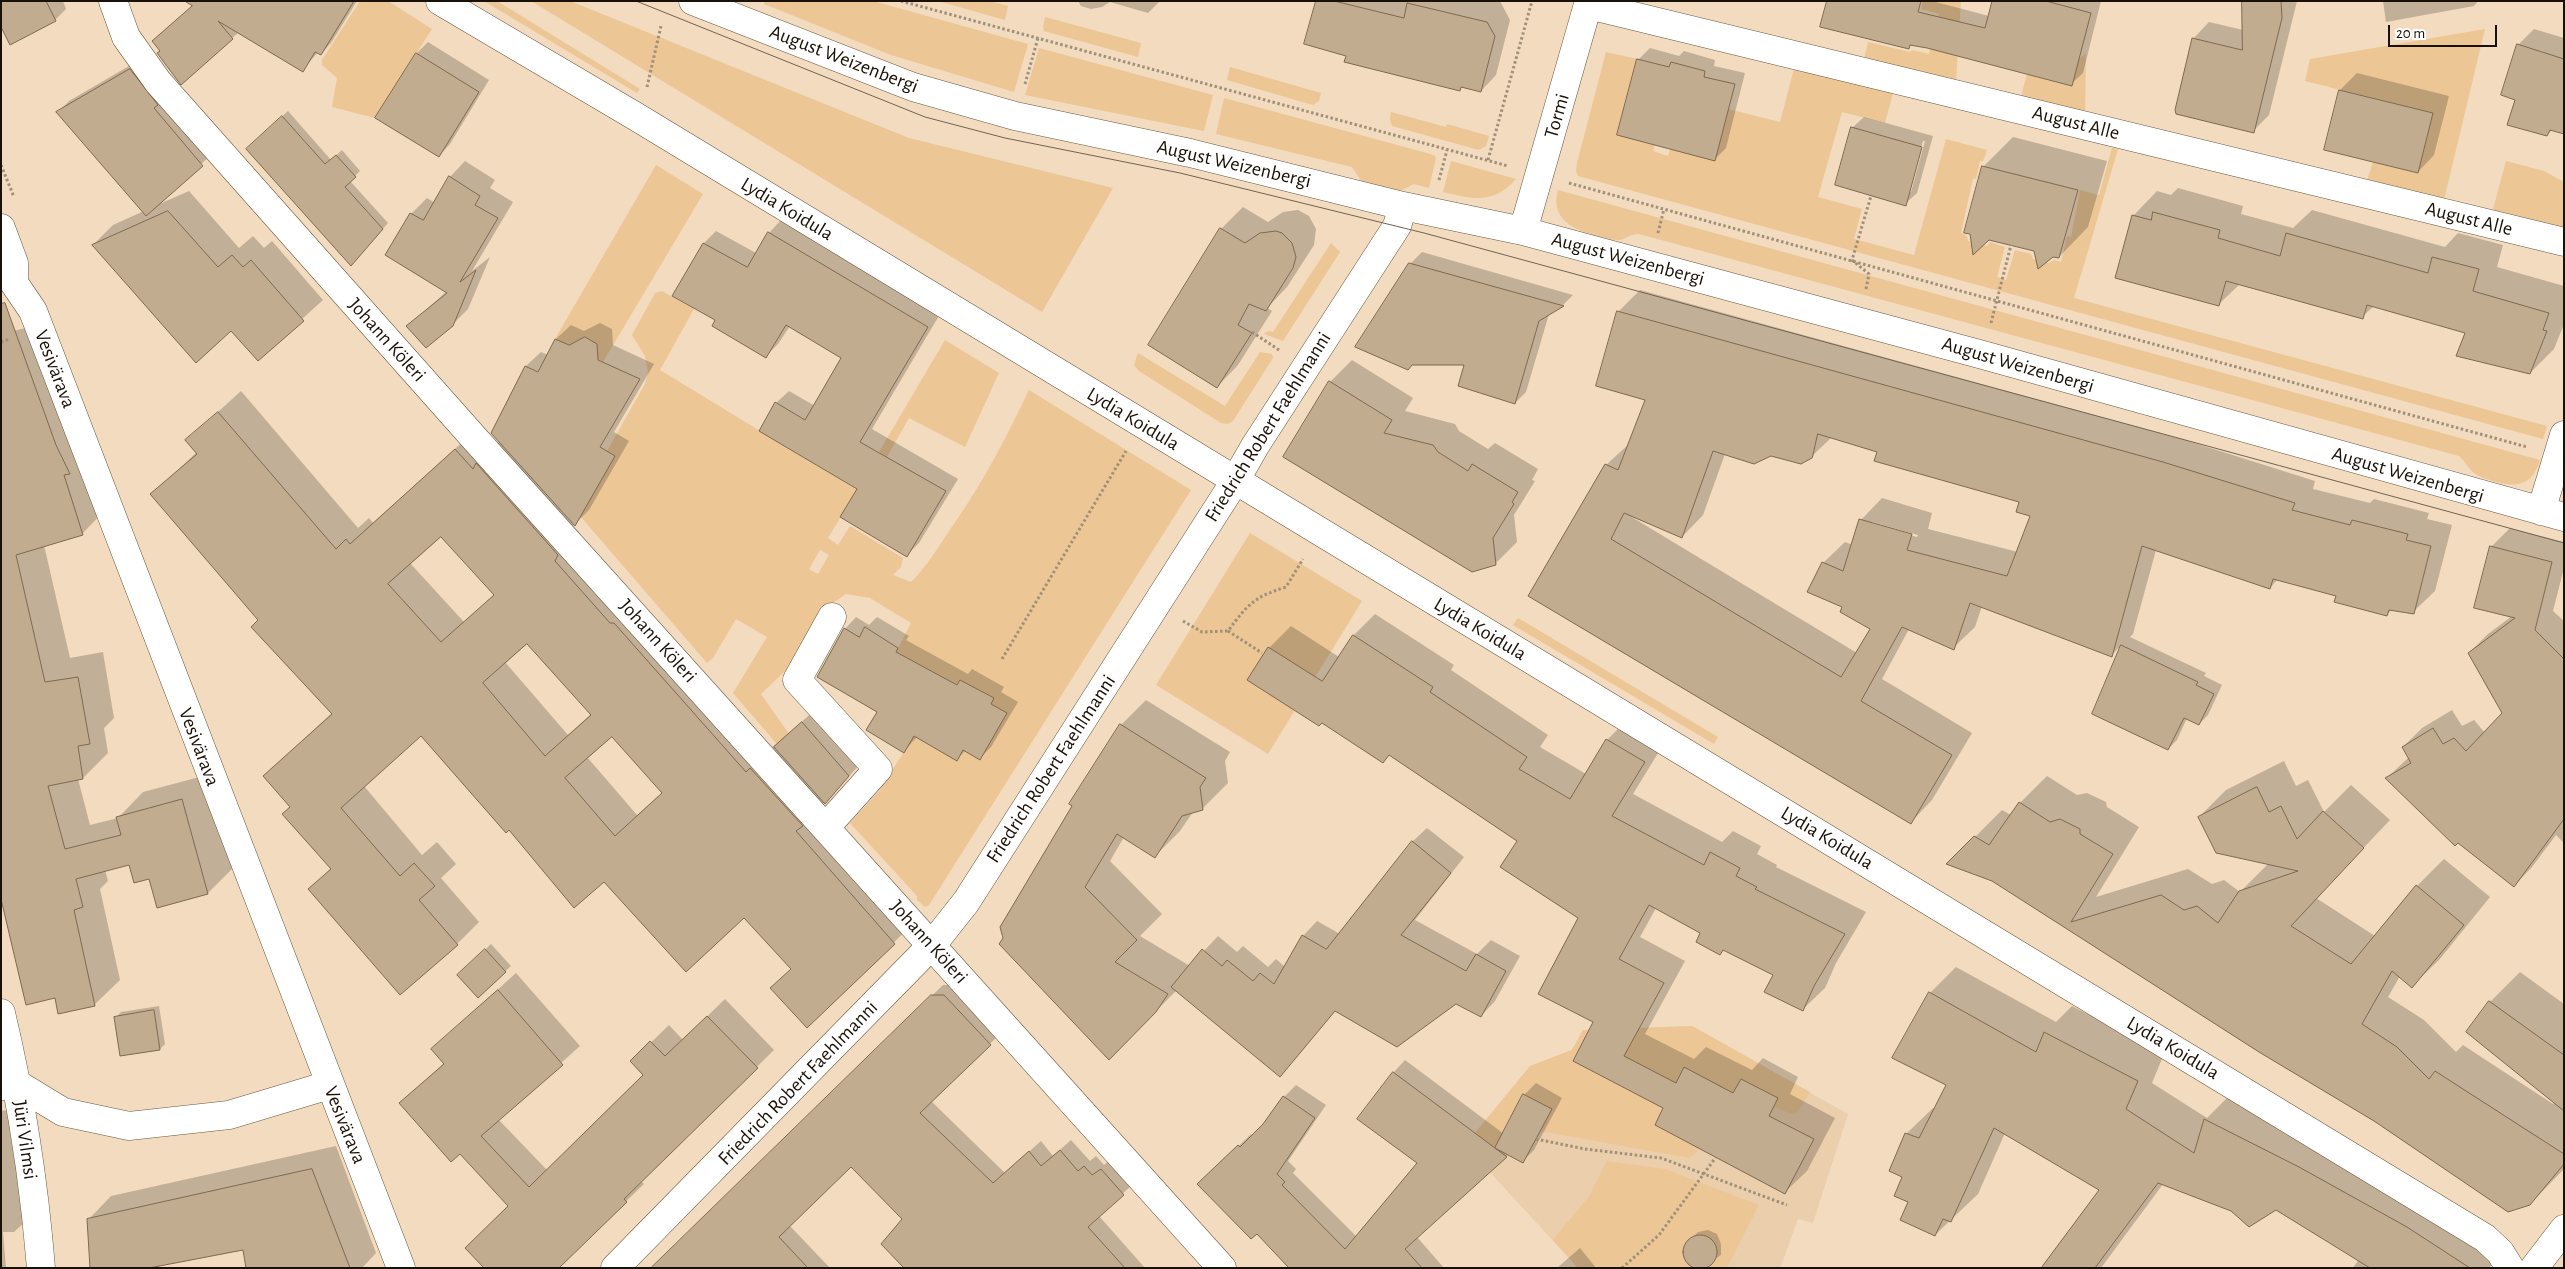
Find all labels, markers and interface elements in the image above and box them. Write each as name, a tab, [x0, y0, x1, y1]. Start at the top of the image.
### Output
scale bar	[2390, 15, 2499, 47]
street label: August Weizenbergi	[766, 20, 922, 98]
text: 20 m	[2396, 26, 2425, 41]
street label: Tormi	[1539, 91, 1575, 141]
street label: August Alle	[2030, 101, 2122, 145]
street label: August Weizenbergi	[1155, 135, 1313, 193]
street label: Lydia Koidula	[736, 172, 838, 246]
street label: August Alle	[2423, 197, 2515, 241]
street label: August Weizenbergi	[1549, 227, 1707, 291]
street label: Johann Köleri	[343, 293, 431, 387]
street label: Vesivärava	[29, 327, 81, 411]
street label: Friedrich Robert Faehlmanni	[1200, 328, 1336, 526]
street label: August Weizenbergi	[1939, 332, 2097, 398]
street label: Lydia Koidula	[1082, 382, 1184, 456]
street label: August Weizenbergi	[2329, 442, 2487, 508]
street label: Lydia Koidula	[1429, 592, 1531, 666]
street label: Johann Köleri	[614, 594, 702, 688]
street label: Friedrich Robert Faehlmanni	[981, 670, 1121, 868]
street label: Vesivärava	[173, 705, 225, 789]
street label: Lydia Koidula	[1776, 801, 1878, 875]
street label: Johann Köleri	[885, 895, 973, 989]
street label: Friedrich Robert Faehlmanni	[713, 996, 883, 1170]
street label: Lydia Koidula	[2122, 1011, 2224, 1085]
street label: Vesivärava	[319, 1083, 371, 1167]
street label: Jüri Vilmsi	[8, 1099, 42, 1181]

